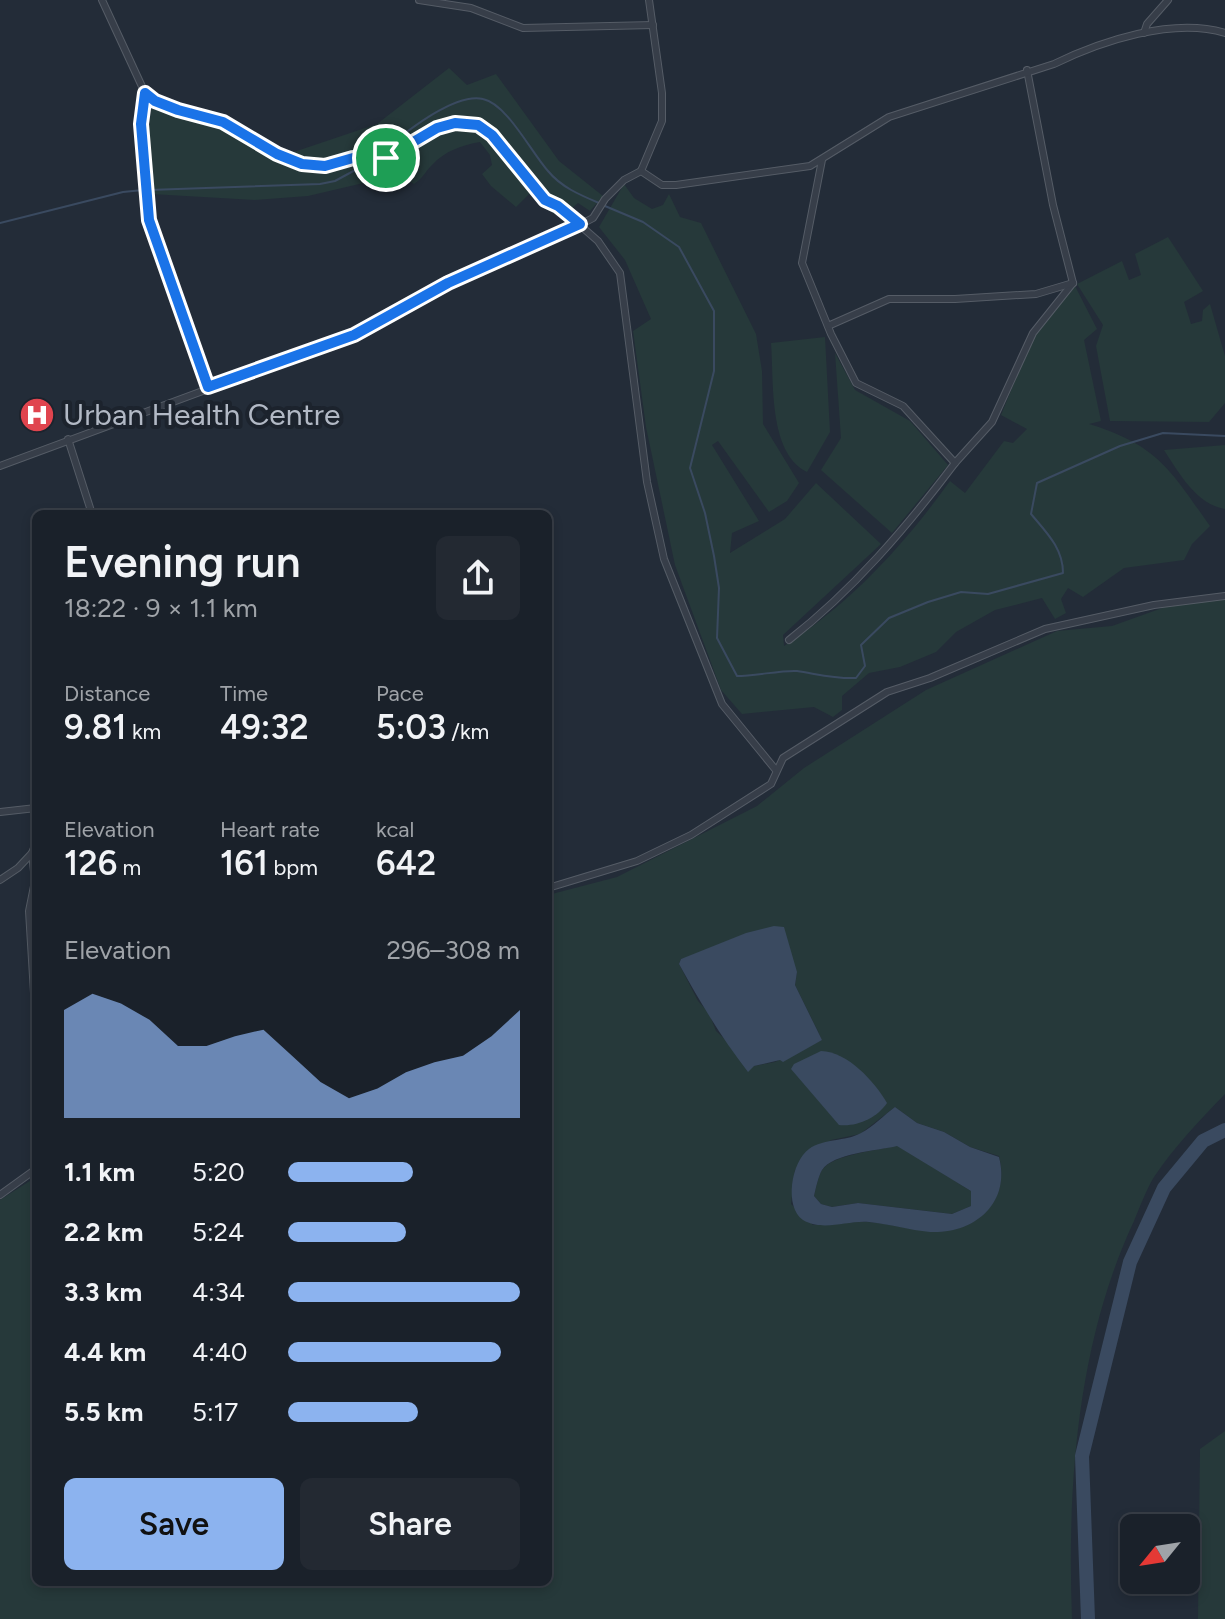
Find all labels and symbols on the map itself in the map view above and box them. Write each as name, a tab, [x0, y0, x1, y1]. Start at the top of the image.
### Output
pin	[352, 124, 420, 192]
hospital icon: Urban Health Centre	[18, 396, 56, 434]
place label: Urban Health Centre	[63, 396, 340, 433]
north arrow	[1120, 1514, 1200, 1594]

